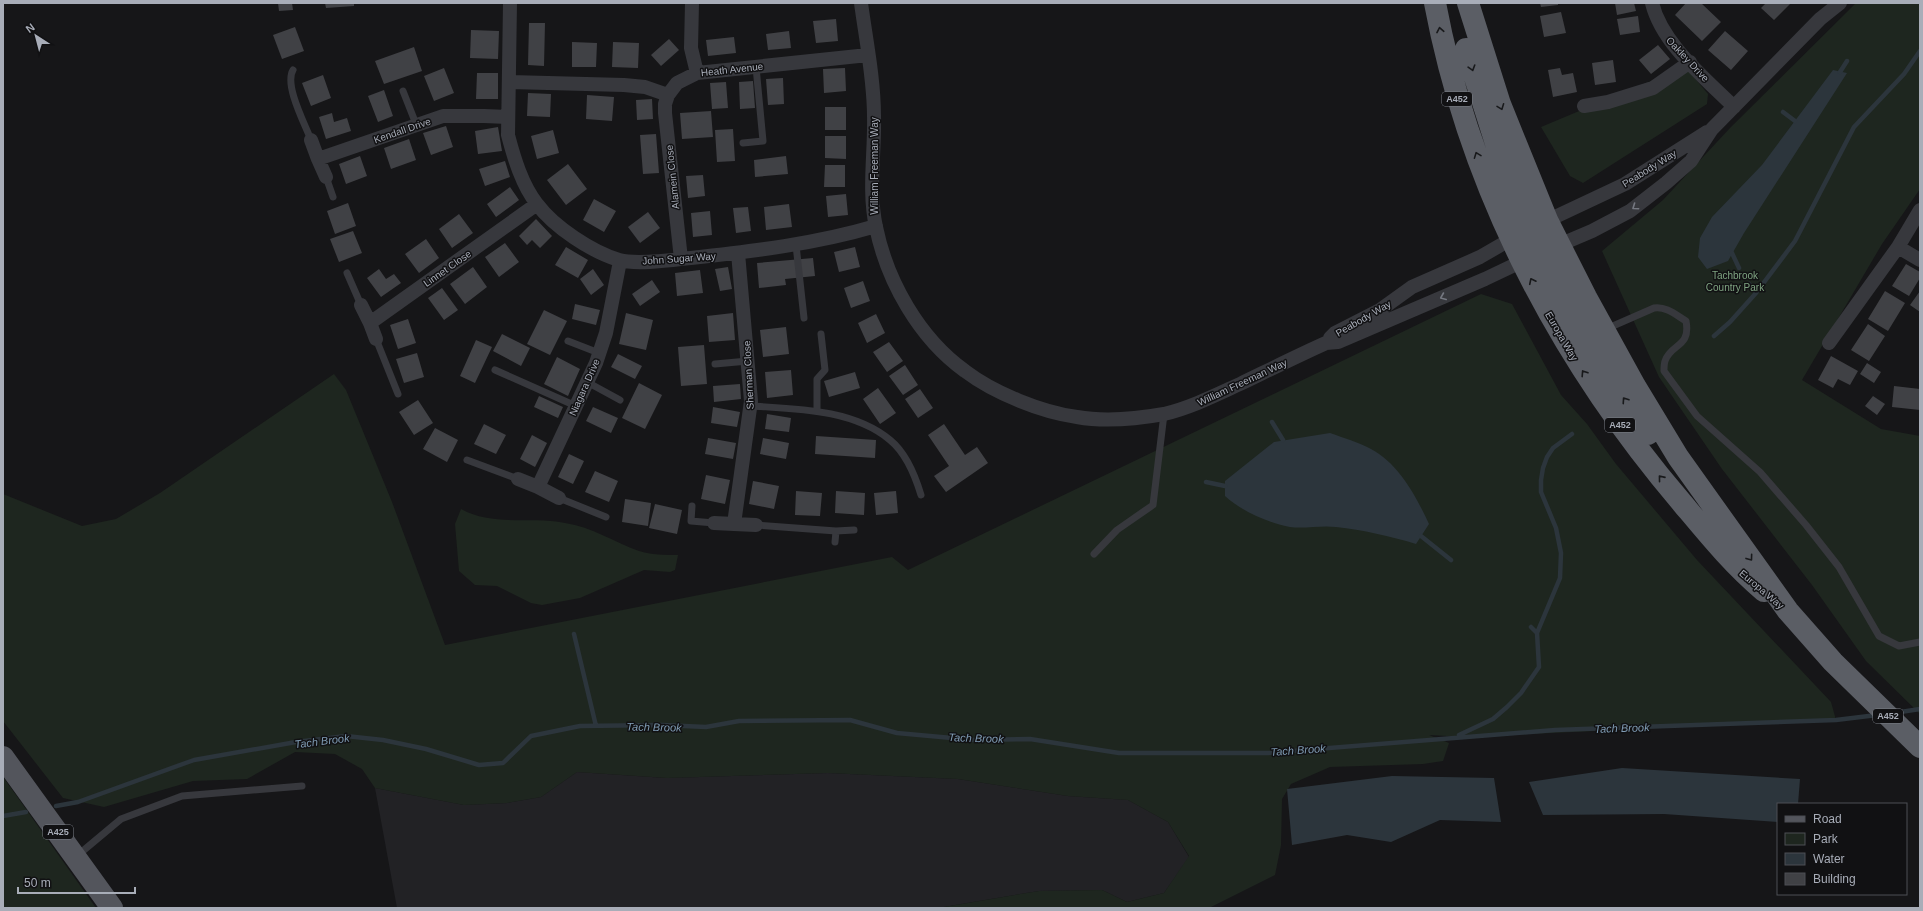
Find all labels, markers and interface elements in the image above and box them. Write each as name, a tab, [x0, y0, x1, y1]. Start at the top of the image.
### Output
north arrow	[16, 16, 56, 56]
text: N	[23, 21, 37, 35]
one-way arrow	[1436, 27, 1445, 34]
street label: Oakley Drive	[1664, 35, 1711, 84]
street label: Heath Avenue	[700, 61, 764, 78]
one-way arrow	[1467, 64, 1476, 71]
road number: A452	[1442, 92, 1472, 106]
one-way arrow	[1497, 103, 1505, 110]
street label: Kendall Drive	[372, 115, 432, 145]
street label: William Freeman Way	[869, 117, 880, 215]
street label: Alamein Close	[664, 144, 681, 210]
street label: Peabody Way	[1620, 147, 1678, 189]
one-way arrow	[1473, 152, 1481, 159]
one-way arrow	[1633, 202, 1640, 209]
street label: Linnet Close	[421, 248, 474, 289]
street label: John Sugar Way	[642, 250, 716, 267]
park label: Tachbrook Country Park	[1706, 270, 1765, 293]
one-way arrow	[1529, 277, 1537, 285]
one-way arrow	[1439, 292, 1446, 300]
street label: Peabody Way	[1334, 298, 1393, 339]
street label: Europa Way	[1543, 310, 1580, 363]
street label: Sherman Close	[741, 340, 756, 410]
street label: Niagara Drive	[567, 357, 602, 417]
street label: William Freeman Way	[1196, 357, 1289, 408]
one-way arrow	[1581, 370, 1589, 377]
one-way arrow	[1622, 397, 1630, 404]
road number: A452	[1605, 418, 1635, 432]
one-way arrow	[1658, 475, 1665, 482]
one-way arrow	[1745, 553, 1752, 560]
street label: Europa Way	[1737, 568, 1786, 611]
road number: A452	[1873, 709, 1903, 723]
water label: Tach Brook	[626, 721, 682, 733]
water label: Tach Brook	[1594, 721, 1650, 735]
water label: Tach Brook	[948, 731, 1004, 745]
water label: Tach Brook	[294, 732, 351, 750]
water label: Tach Brook	[1270, 742, 1326, 758]
legend	[1777, 803, 1907, 895]
text: Road	[1813, 812, 1842, 826]
road number: A425	[43, 825, 73, 839]
text: Park	[1813, 832, 1839, 846]
text: Water	[1813, 852, 1845, 866]
scale bar	[18, 869, 135, 895]
text: Building	[1813, 872, 1856, 886]
text: 50 m	[24, 876, 51, 890]

